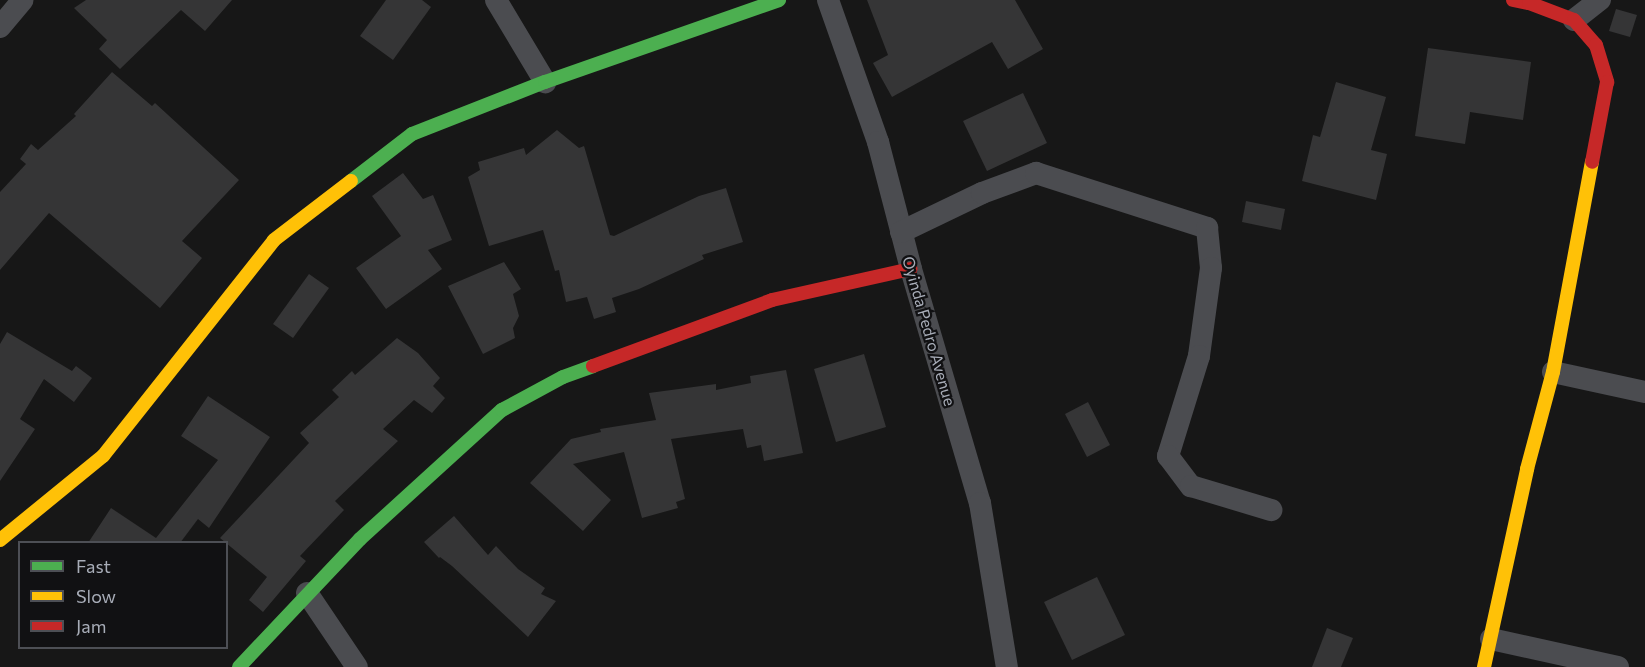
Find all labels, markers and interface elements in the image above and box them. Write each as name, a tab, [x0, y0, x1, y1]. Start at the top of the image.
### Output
street label: Oyinda Pedro Avenue	[898, 254, 960, 408]
legend	[18, 541, 228, 649]
text: Fast	[76, 555, 111, 577]
text: Slow	[76, 585, 116, 607]
text: Jam	[76, 615, 106, 637]

